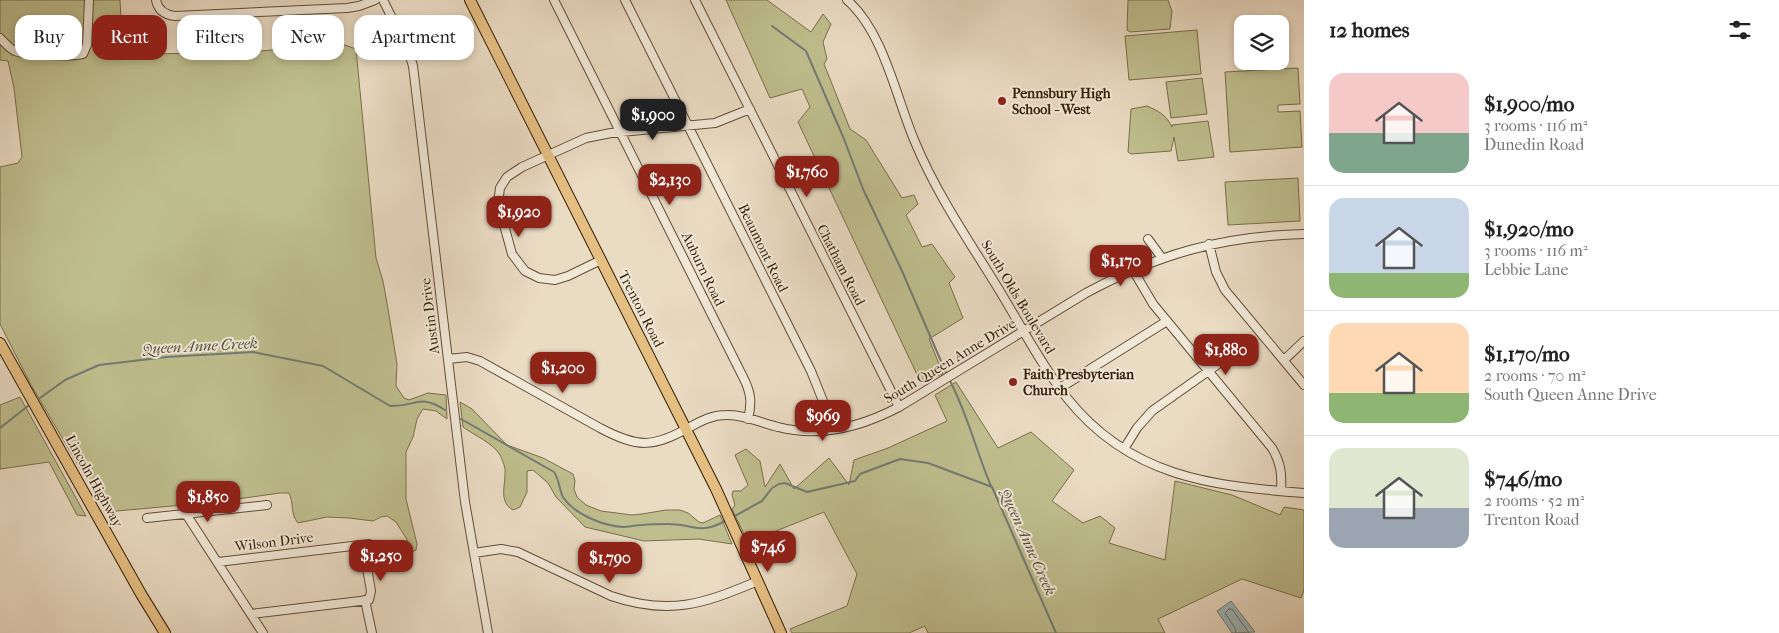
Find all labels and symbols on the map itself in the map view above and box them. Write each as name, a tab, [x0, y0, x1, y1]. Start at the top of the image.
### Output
place label: Pennsbury High School - West	[1012, 85, 1112, 118]
marker: Pennsbury High School - West	[996, 95, 1008, 107]
pin: $1,900	[612, 98, 694, 141]
pin: $1,760	[766, 156, 848, 198]
pin: $2,130	[629, 164, 711, 206]
pin: $1,920	[478, 196, 560, 238]
street label: Beaumont Road	[734, 201, 792, 295]
street label: Chatham Road	[813, 222, 869, 309]
street label: Auburn Road	[677, 228, 728, 309]
street label: South Olds Boulevard	[977, 237, 1059, 357]
pin: $1,170	[1080, 244, 1162, 287]
street label: Trenton Road	[614, 268, 668, 350]
street label: Austin Drive	[417, 277, 443, 356]
street label: South Queen Anne Drive	[881, 315, 1019, 407]
water label: Queen Anne Creek	[141, 334, 258, 358]
pin: $1,880	[1185, 334, 1267, 376]
pin: $1,200	[522, 352, 604, 394]
place label: Faith Presbyterian Church	[1022, 366, 1135, 399]
marker: Faith Presbyterian Church	[1007, 376, 1019, 388]
pin: $969	[793, 400, 853, 442]
street label: Lincoln Highway	[62, 432, 127, 531]
pin: $1,850	[167, 480, 249, 523]
water label: Queen Anne Creek	[996, 485, 1060, 598]
street label: Wilson Drive	[233, 529, 314, 555]
pin: $746	[738, 530, 798, 573]
pin: $1,250	[340, 540, 422, 582]
pin: $1,790	[569, 542, 651, 584]

